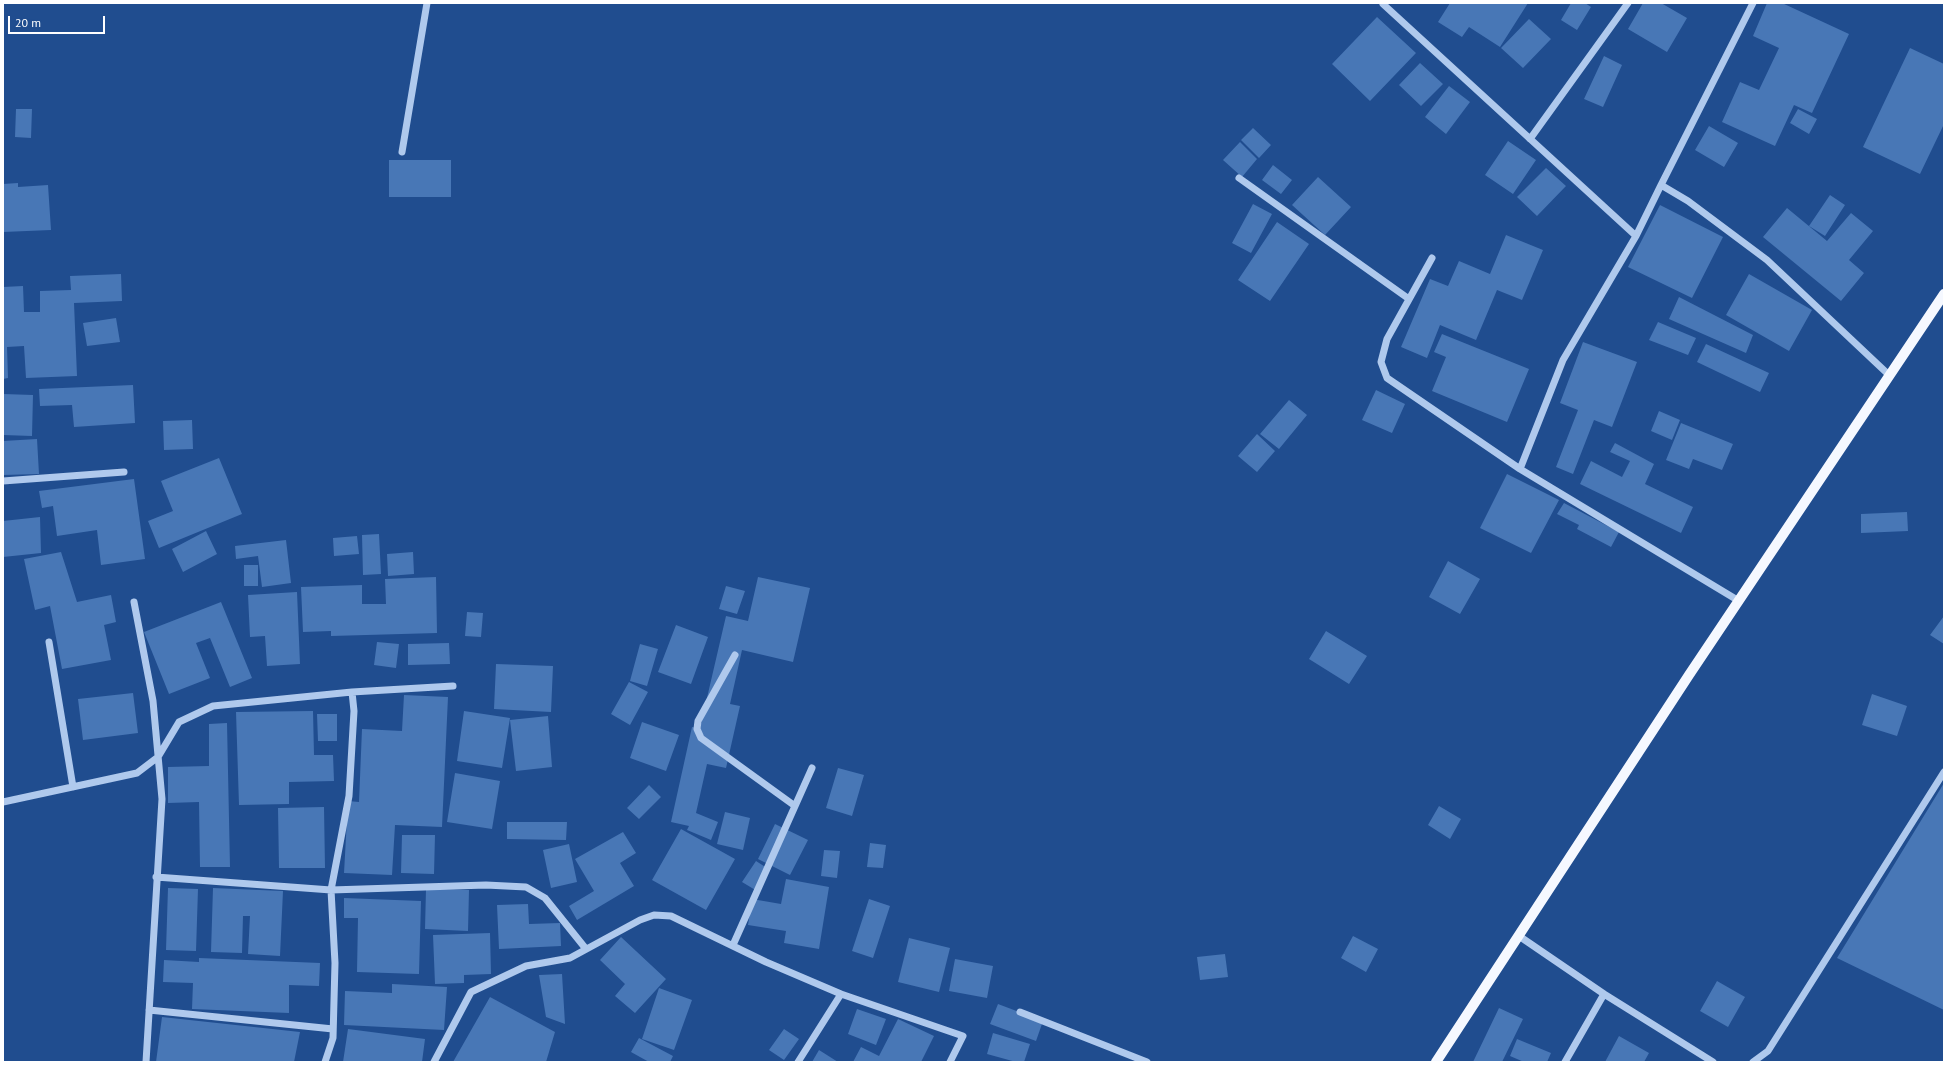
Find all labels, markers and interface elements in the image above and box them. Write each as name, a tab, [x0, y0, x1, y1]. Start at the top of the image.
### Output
scale bar	[10, 8, 107, 34]
text: 20 m	[15, 15, 41, 30]

